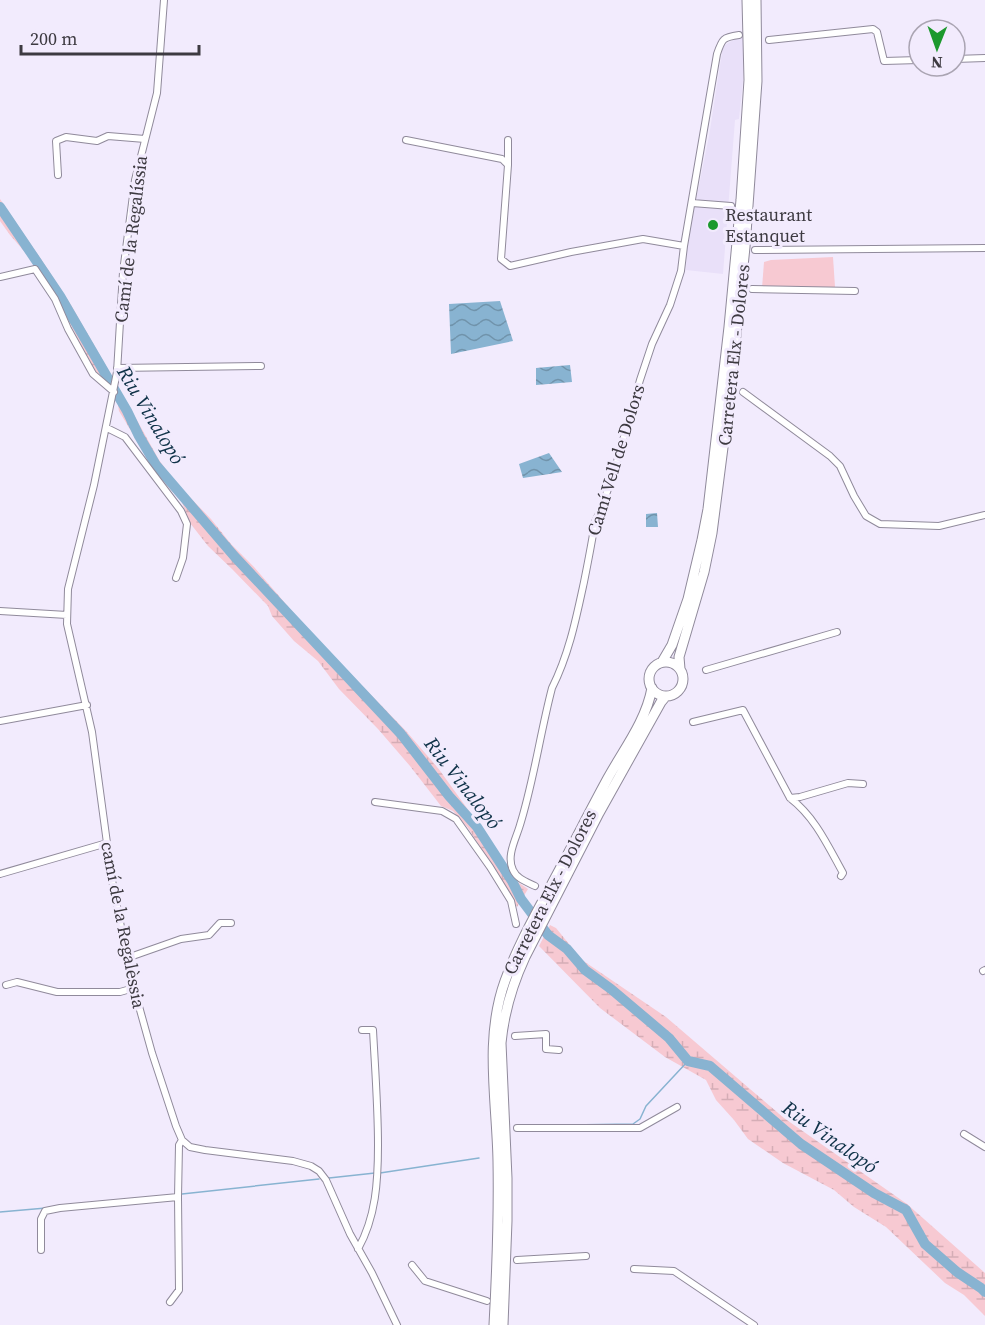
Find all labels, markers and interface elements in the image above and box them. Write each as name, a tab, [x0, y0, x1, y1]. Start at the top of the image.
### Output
scale bar	[21, 18, 200, 56]
north arrow	[907, 18, 967, 78]
text: 200 m	[30, 26, 77, 51]
text: N	[930, 52, 943, 74]
street label: Camí de la Regalíssia	[108, 153, 153, 324]
place label: Restaurant Estanquet	[725, 202, 812, 248]
marker: Restaurant Estanquet	[706, 218, 720, 232]
street label: Carretera Elx - Dolores	[712, 263, 755, 447]
water label: Riu Vinalopó	[110, 360, 192, 470]
street label: Camí Vell de Dolors	[581, 381, 650, 539]
water label: Riu Vinalopó	[417, 730, 508, 835]
street label: Carretera Elx - Dolores	[497, 805, 602, 979]
street label: camí de la Regalèssia	[95, 839, 152, 1011]
water label: Riu Vinalopó	[776, 1093, 883, 1180]

